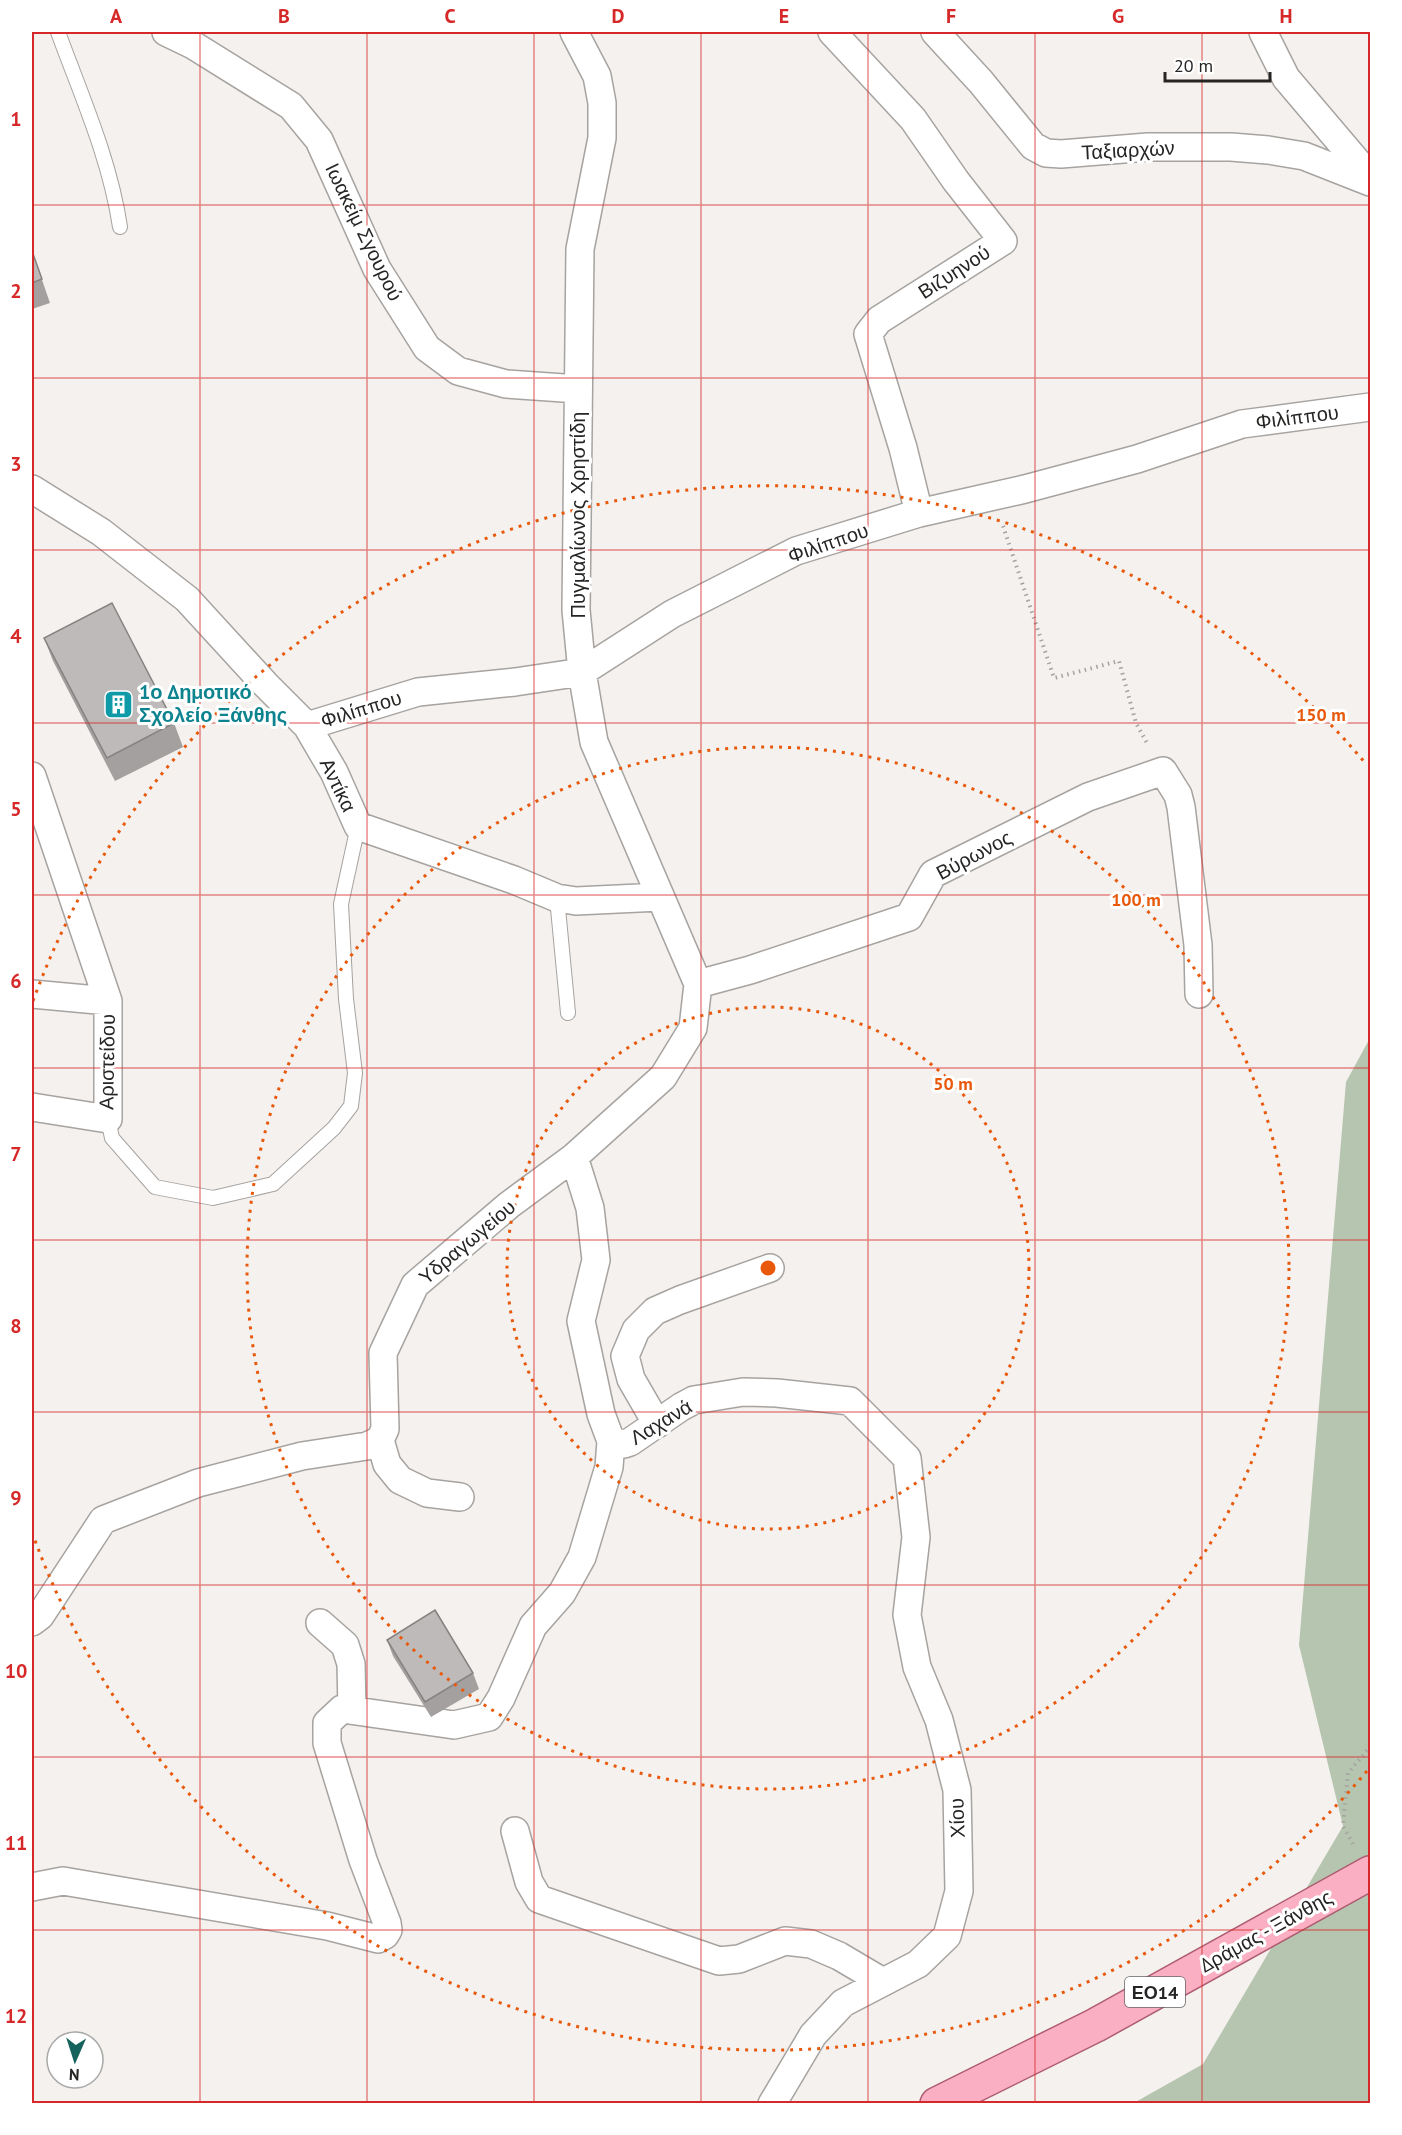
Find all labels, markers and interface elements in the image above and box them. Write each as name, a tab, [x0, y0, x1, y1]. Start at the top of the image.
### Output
text: A	[110, 3, 123, 29]
text: B	[278, 3, 290, 29]
text: C	[444, 3, 456, 29]
text: D	[612, 3, 625, 29]
text: E	[779, 3, 789, 29]
text: F	[946, 3, 956, 29]
text: G	[1112, 3, 1124, 29]
text: H	[1279, 3, 1293, 29]
scale bar	[1165, 45, 1270, 83]
text: 20 m	[1174, 54, 1213, 77]
text: 1	[10, 106, 22, 132]
street label: Ταξιαρχών	[1081, 135, 1175, 165]
street label: Ιωακείμ Σγουρού	[319, 159, 409, 305]
street label: Βιζυηνού	[913, 239, 995, 305]
text: 2	[10, 278, 22, 304]
street label: Φιλίππου	[1254, 399, 1340, 435]
street label: Πυγμαλίωνος Χρηστίδη	[565, 412, 591, 618]
text: 3	[10, 451, 22, 477]
street label: Φιλίππου	[784, 517, 872, 569]
text: 4	[10, 623, 22, 649]
place label: 1ο Δημοτικό Σχολείο Ξάνθης	[139, 679, 287, 728]
street label: Φιλίππου	[317, 684, 405, 734]
building icon: 1ο Δημοτικό Σχολείο Ξάνθης	[102, 688, 134, 720]
text: 150 m	[1296, 703, 1346, 726]
street label: Αντίκα	[314, 754, 362, 816]
text: 5	[10, 796, 22, 822]
street label: Βύρωνος	[932, 824, 1017, 886]
text: 100 m	[1111, 888, 1161, 911]
text: 6	[10, 968, 22, 994]
street label: Αριστείδου	[93, 1014, 121, 1110]
text: 50 m	[933, 1072, 973, 1095]
text: 7	[10, 1141, 22, 1167]
street label: Υδραγωγείου	[413, 1194, 521, 1290]
centre of rings	[758, 1258, 778, 1278]
text: 8	[10, 1313, 22, 1339]
street label: Λαχανά	[625, 1393, 697, 1451]
text: 9	[10, 1485, 22, 1511]
text: 10	[5, 1658, 27, 1684]
street label: Χίου	[943, 1798, 971, 1838]
text: 11	[5, 1830, 27, 1856]
street label: Δράμας - Ξάνθης	[1195, 1884, 1337, 1978]
road number: ΕΟ14	[1125, 1977, 1185, 2007]
text: 12	[5, 2003, 27, 2029]
north arrow	[45, 2030, 105, 2090]
text: N	[68, 2065, 80, 2085]

